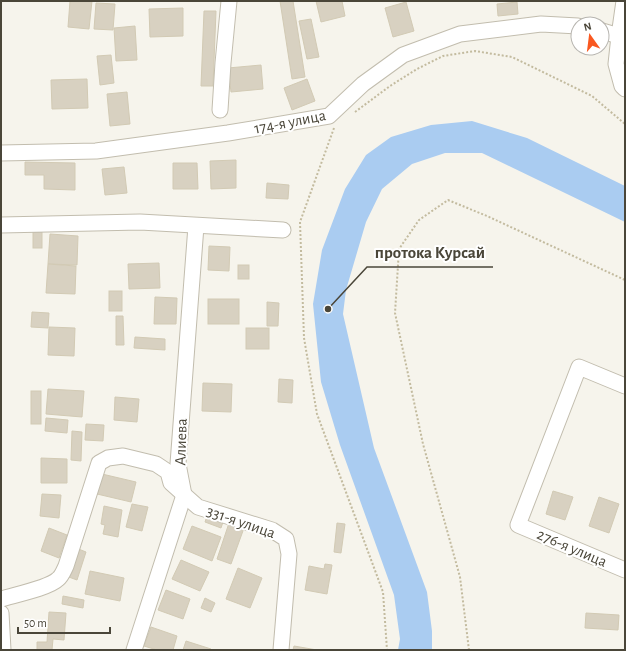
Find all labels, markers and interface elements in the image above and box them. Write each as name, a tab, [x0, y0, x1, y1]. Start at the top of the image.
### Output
north arrow	[570, 16, 610, 56]
text: N	[583, 21, 593, 33]
street label: 174-я улица	[253, 107, 327, 138]
callout: протока Курсай	[367, 238, 493, 267]
text: протока Курсай	[375, 244, 485, 262]
street label: Алиева	[172, 418, 190, 466]
street label: 331-я улица	[204, 503, 277, 542]
street label: 276-я улица	[534, 526, 609, 571]
scale bar	[18, 609, 110, 635]
text: 50 m	[24, 617, 47, 629]

